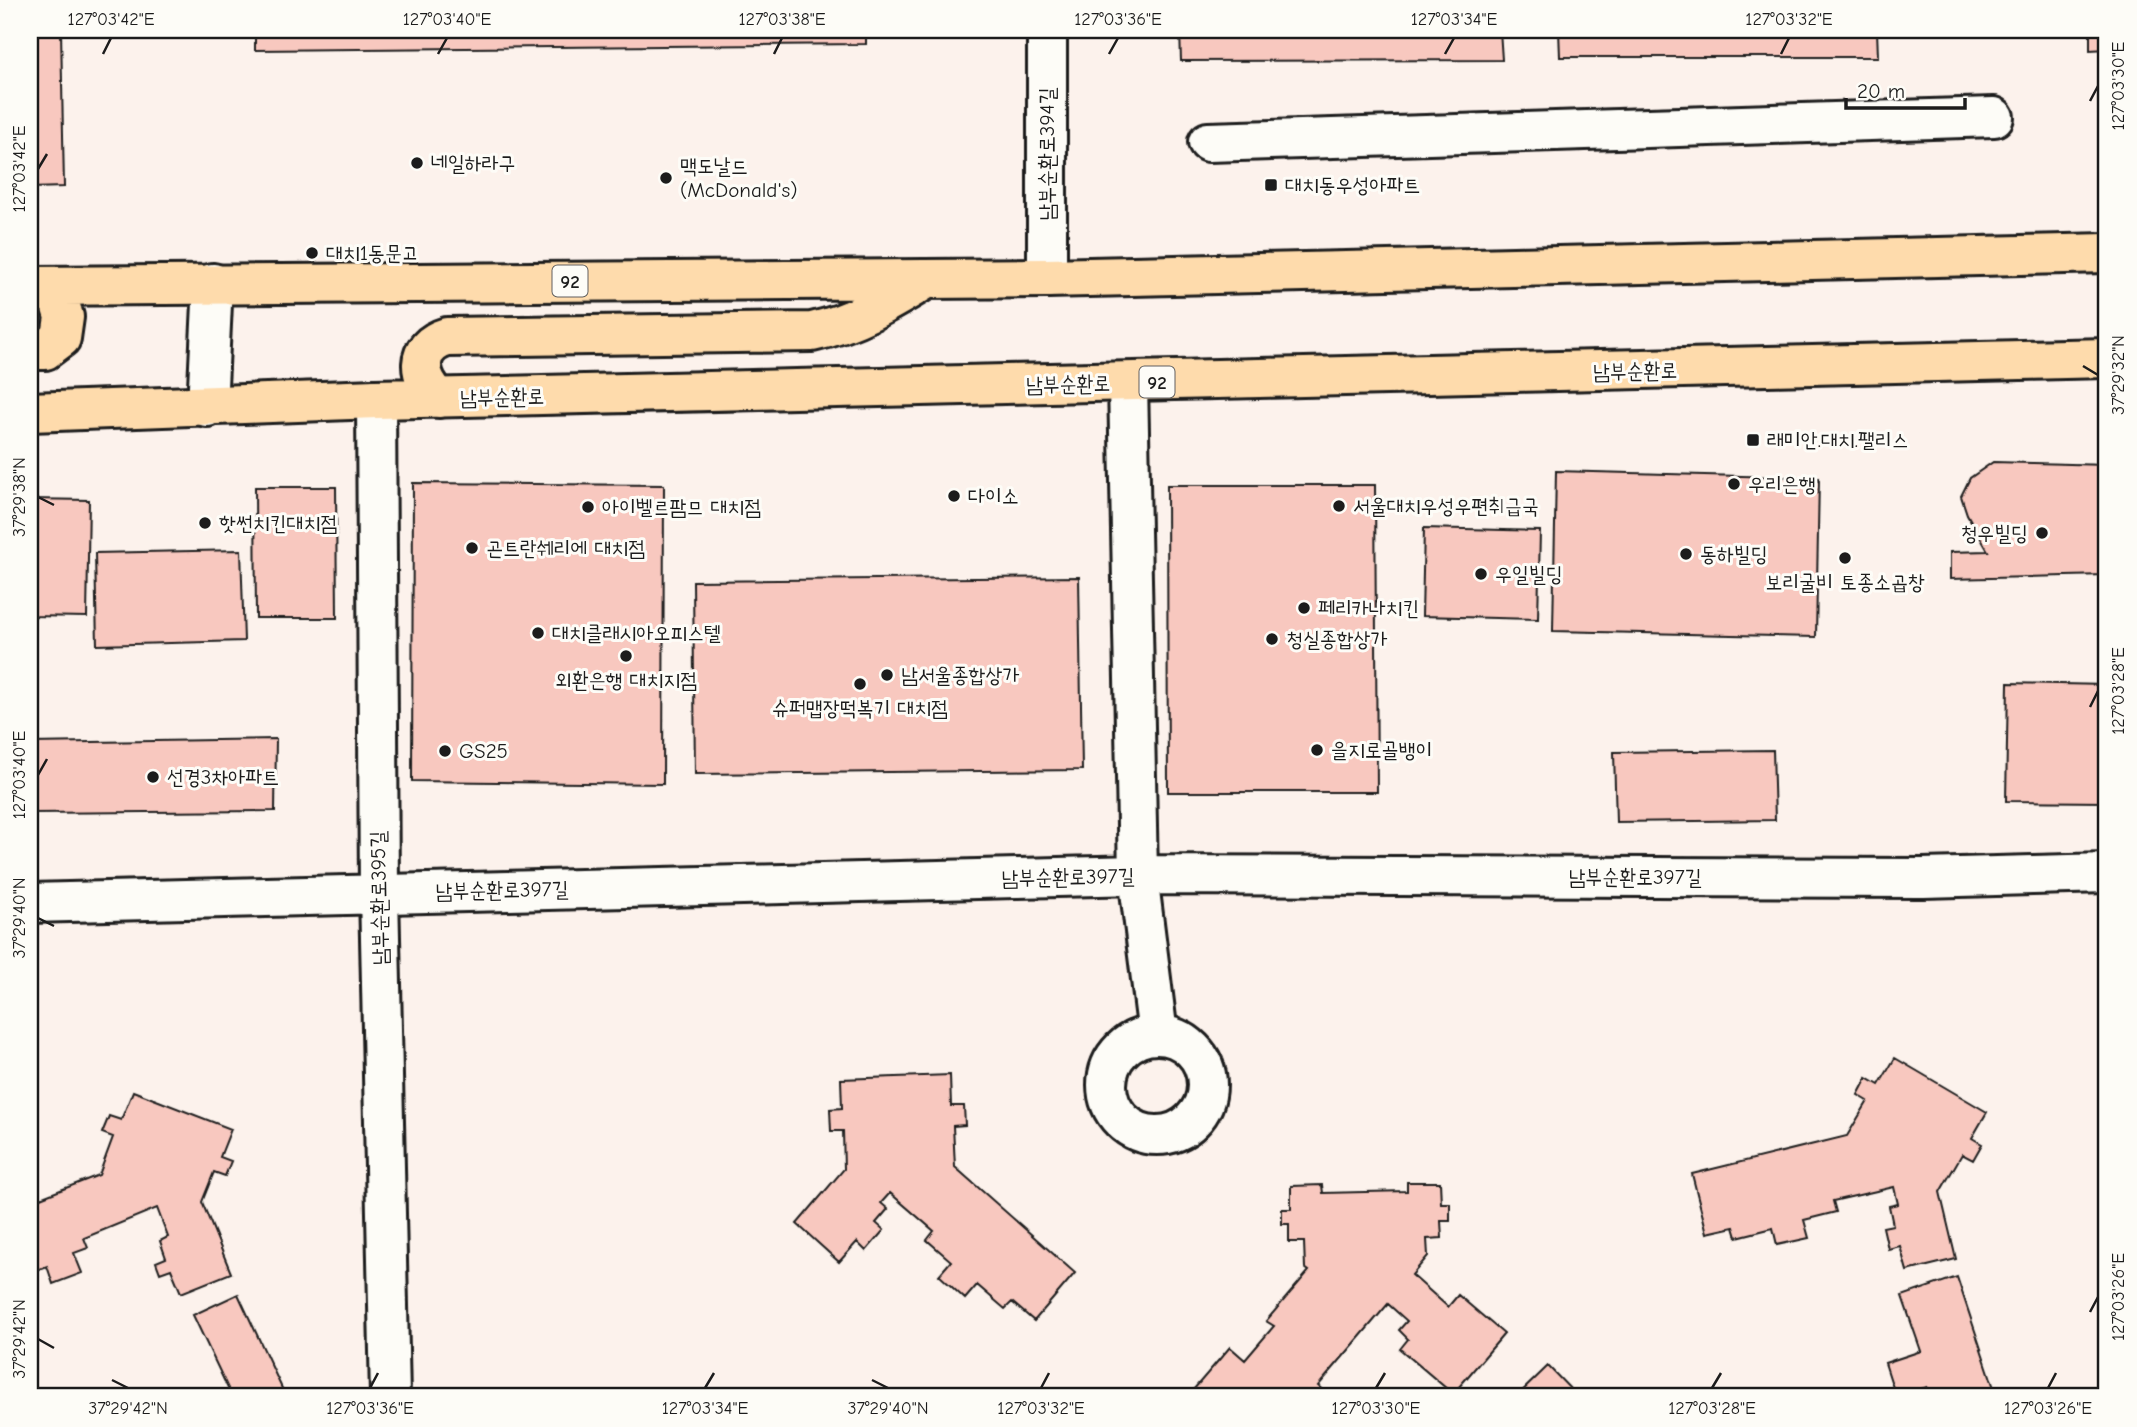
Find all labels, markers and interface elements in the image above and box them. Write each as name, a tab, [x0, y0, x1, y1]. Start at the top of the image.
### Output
text: 127°03'42"E	[68, 9, 155, 30]
text: 127°03'40"E	[403, 9, 491, 30]
text: 127°03'38"E	[738, 9, 826, 30]
text: 127°03'36"E	[1074, 9, 1162, 30]
text: 127°03'34"E	[1411, 9, 1497, 30]
text: 127°03'32"E	[1745, 9, 1833, 30]
text: 127°03'30"E	[2108, 41, 2129, 130]
scale bar	[1846, 66, 1966, 110]
text: 20 m	[1857, 79, 1905, 103]
street label: 남부순환로394길	[1035, 87, 1059, 221]
text: 127°03'42"E	[9, 125, 30, 213]
place label: 네일하라구	[431, 151, 516, 175]
place label: 맥도날드 (McDonald's)	[680, 154, 798, 202]
marker: 네일하라구	[409, 155, 425, 171]
marker: 맥도날드 (McDonald's)	[658, 170, 674, 186]
place label: 대치동우성아파트	[1285, 173, 1420, 197]
marker: 대치동우성아파트	[1263, 177, 1279, 193]
place label: 대치1동문고	[326, 241, 419, 265]
marker: 대치1동문고	[304, 245, 320, 261]
road number: 92	[552, 266, 588, 296]
text: 37°29'32"N	[2108, 335, 2129, 415]
street label: 남부순환로	[1593, 358, 1677, 384]
road number: 92	[1140, 366, 1174, 398]
street label: 남부순환로	[1026, 371, 1110, 397]
street label: 남부순환로	[460, 384, 544, 410]
place label: 래미안.대치.팰리스	[1767, 428, 1909, 452]
marker: 래미안.대치.팰리스	[1745, 432, 1761, 448]
text: 37°29'38"N	[9, 457, 30, 537]
place label: 우리은행	[1748, 472, 1816, 496]
marker: 우리은행	[1726, 476, 1742, 492]
place label: 다이소	[968, 484, 1019, 508]
marker: 다이소	[946, 488, 962, 504]
place label: 서울대치우성우편취급국	[1353, 494, 1539, 518]
place label: 아이벨르팜므 대치점	[602, 495, 761, 519]
marker: 서울대치우성우편취급국	[1331, 498, 1347, 514]
marker: 아이벨르팜므 대치점	[580, 499, 596, 515]
place label: 핫썬치킨대치점	[219, 511, 337, 535]
marker: 핫썬치킨대치점	[197, 515, 213, 531]
place label: 청우빌딩	[1960, 521, 2028, 545]
marker: 청우빌딩	[2034, 525, 2050, 541]
place label: 곤트란쉐리에 대치점	[486, 536, 645, 560]
marker: 곤트란쉐리에 대치점	[464, 540, 480, 556]
place label: 동하빌딩	[1700, 542, 1768, 566]
marker: 동하빌딩	[1678, 546, 1694, 562]
marker: 보리굴비 토종소곱창	[1837, 550, 1853, 566]
place label: 우일빌딩	[1495, 562, 1563, 586]
marker: 우일빌딩	[1473, 566, 1489, 582]
place label: 보리굴비 토종소곱창	[1765, 570, 1925, 594]
place label: 페리카나치킨	[1318, 596, 1419, 620]
marker: 페리카나치킨	[1296, 600, 1312, 616]
place label: 대치클래시아오피스텔	[552, 621, 721, 645]
marker: 대치클래시아오피스텔	[530, 625, 546, 641]
place label: 청실종합상가	[1286, 627, 1387, 651]
marker: 청실종합상가	[1264, 631, 1280, 647]
text: 127°03'28"E	[2108, 647, 2129, 735]
marker: 외환은행 대치지점	[618, 648, 634, 664]
place label: 남서울종합상가	[901, 663, 1019, 687]
marker: 남서울종합상가	[879, 667, 895, 683]
place label: 외환은행 대치지점	[555, 668, 697, 692]
marker: 슈퍼맵장떡복기 대치점	[852, 676, 868, 692]
place label: 슈퍼맵장떡복기 대치점	[772, 696, 948, 720]
text: 127°03'40"E	[9, 731, 30, 819]
place label: 을지로골뱅이	[1331, 738, 1432, 762]
place label: GS25	[459, 739, 508, 763]
marker: 을지로골뱅이	[1309, 742, 1325, 758]
marker: GS25	[437, 743, 453, 759]
place label: 선경3차아파트	[167, 765, 279, 789]
marker: 선경3차아파트	[145, 769, 161, 785]
street label: 남부순환로395길	[366, 830, 392, 965]
street label: 남부순환로397길	[1001, 864, 1135, 890]
street label: 남부순환로397길	[1568, 865, 1702, 889]
text: 37°29'40"N	[9, 877, 30, 959]
street label: 남부순환로397길	[435, 877, 569, 903]
text: 127°03'26"E	[2108, 1253, 2129, 1341]
text: 37°29'42"N	[9, 1299, 30, 1379]
text: 37°29'42"N	[88, 1398, 168, 1419]
text: 127°03'36"E	[326, 1398, 414, 1419]
text: 127°03'34"E	[662, 1398, 748, 1419]
text: 37°29'40"N	[847, 1398, 929, 1419]
text: 127°03'32"E	[997, 1398, 1085, 1419]
text: 127°03'30"E	[1332, 1398, 1421, 1419]
text: 127°03'28"E	[1668, 1398, 1756, 1419]
text: 127°03'26"E	[2004, 1398, 2092, 1419]

